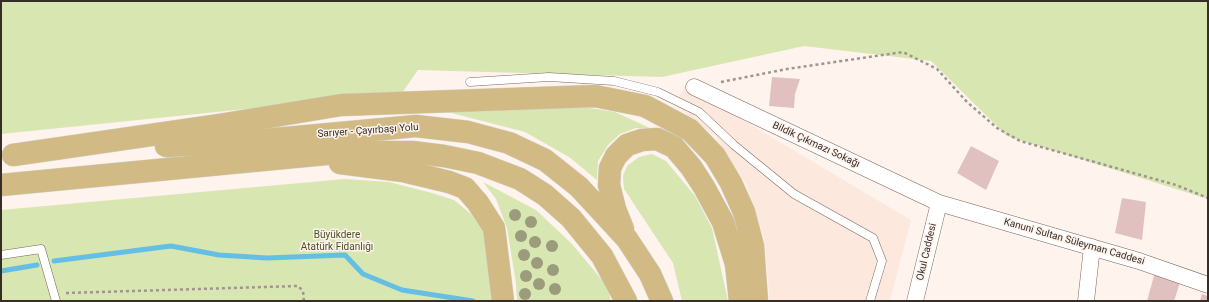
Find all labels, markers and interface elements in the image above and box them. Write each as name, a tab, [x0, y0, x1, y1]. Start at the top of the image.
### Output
street label: Bildik Çıkmazı Sokağı	[770, 119, 862, 171]
street label: Sarıyer - Çayırbaşı Yolu	[317, 121, 419, 141]
street label: Kanuni Sultan Süleyman Caddesi	[1002, 216, 1146, 268]
street label: Okul Caddesi	[915, 222, 939, 282]
park label: Büyükdere Atatürk Fidanlığı	[301, 229, 373, 252]

